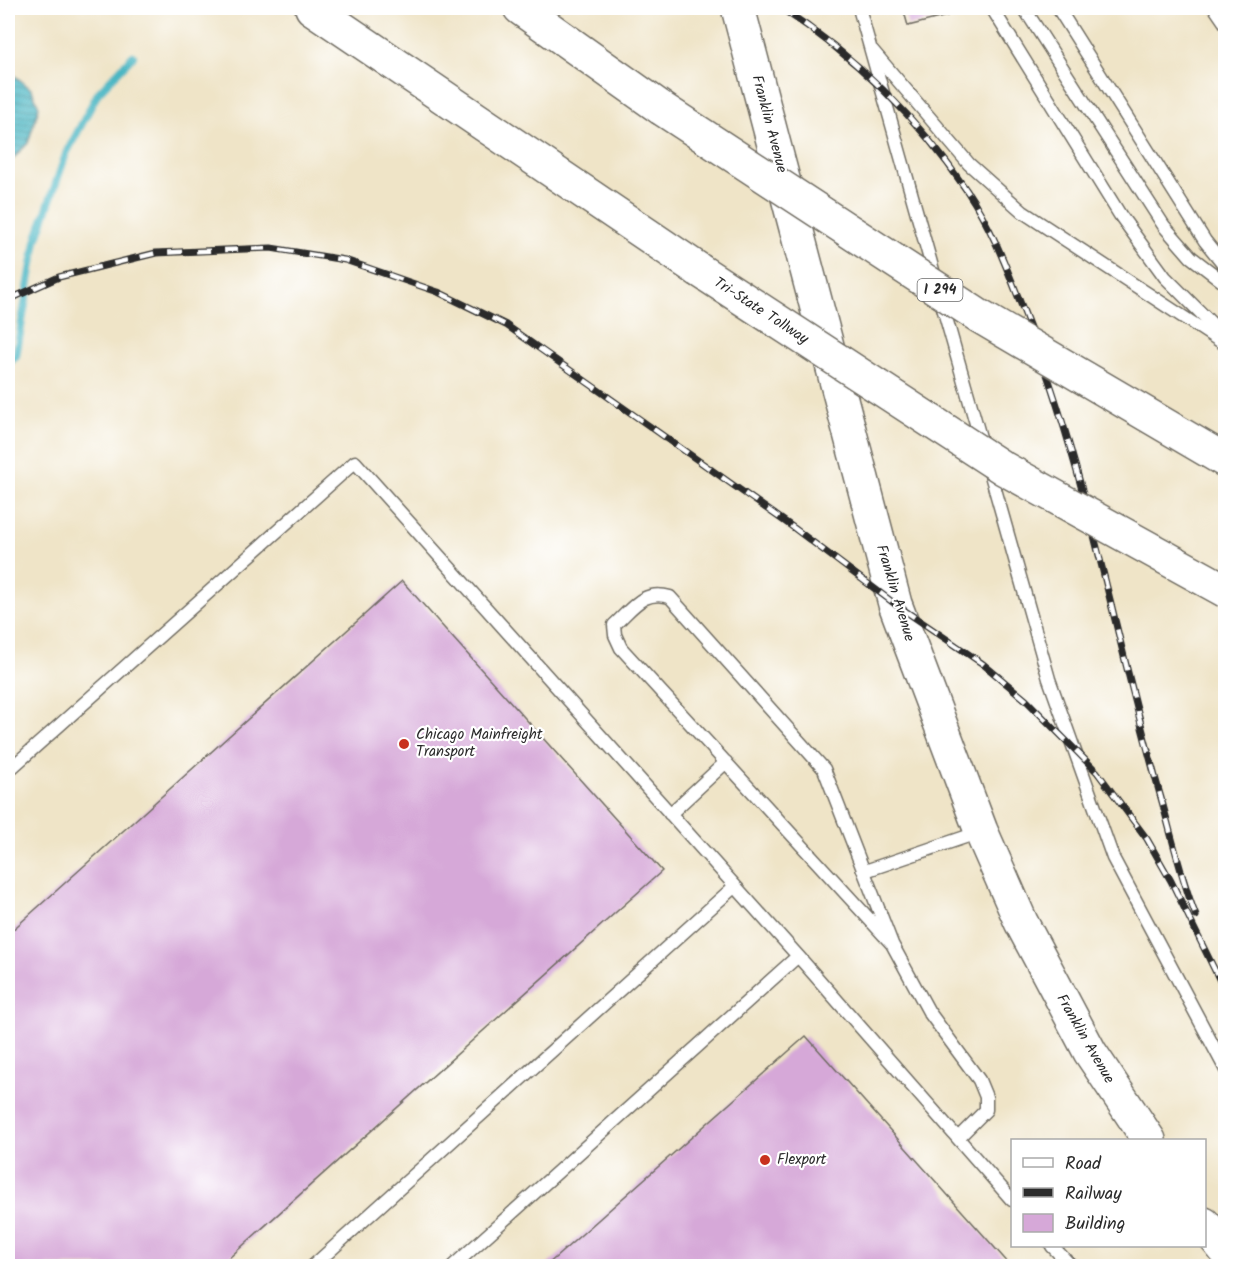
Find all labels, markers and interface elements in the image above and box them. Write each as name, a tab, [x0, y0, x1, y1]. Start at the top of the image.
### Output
street label: Franklin Avenue	[744, 72, 794, 176]
street label: Tri-State Tollway	[709, 271, 814, 351]
road number: I 294	[918, 279, 962, 301]
street label: Franklin Avenue	[869, 542, 921, 645]
place label: Chicago Mainfreight Transport	[416, 723, 543, 764]
marker: Chicago Mainfreight Transport	[397, 737, 411, 751]
street label: Franklin Avenue	[1050, 990, 1121, 1089]
legend	[1011, 1139, 1206, 1247]
place label: Flexport	[777, 1148, 827, 1172]
text: Road	[1065, 1150, 1102, 1179]
marker: Flexport	[758, 1153, 772, 1167]
text: Railway	[1065, 1180, 1122, 1209]
text: Building	[1065, 1210, 1125, 1239]

